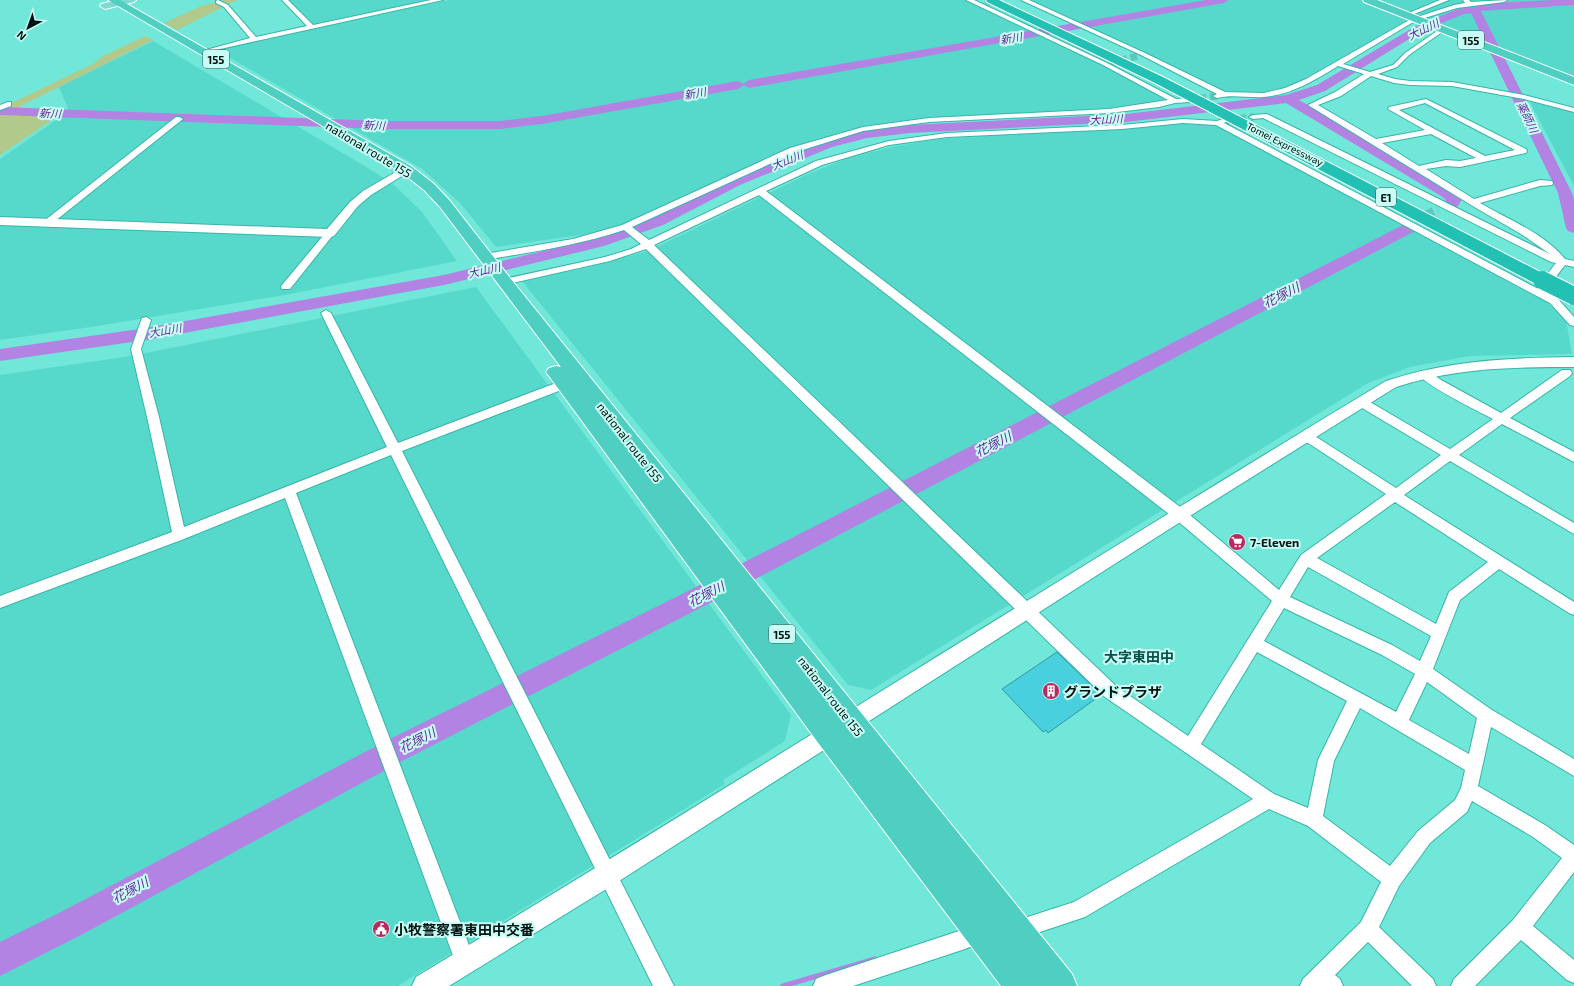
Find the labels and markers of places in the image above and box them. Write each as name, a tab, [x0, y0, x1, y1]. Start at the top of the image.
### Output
supermarket icon: 7-Eleven	[1227, 532, 1247, 552]
place label: 7-Eleven	[1250, 535, 1299, 549]
building icon: グランドプラザ	[1041, 681, 1061, 701]
place label: グランドプラザ	[1064, 683, 1162, 700]
public building icon: 小牧警察署東田中交番	[371, 919, 391, 939]
place label: 小牧警察署東田中交番	[394, 921, 534, 938]

